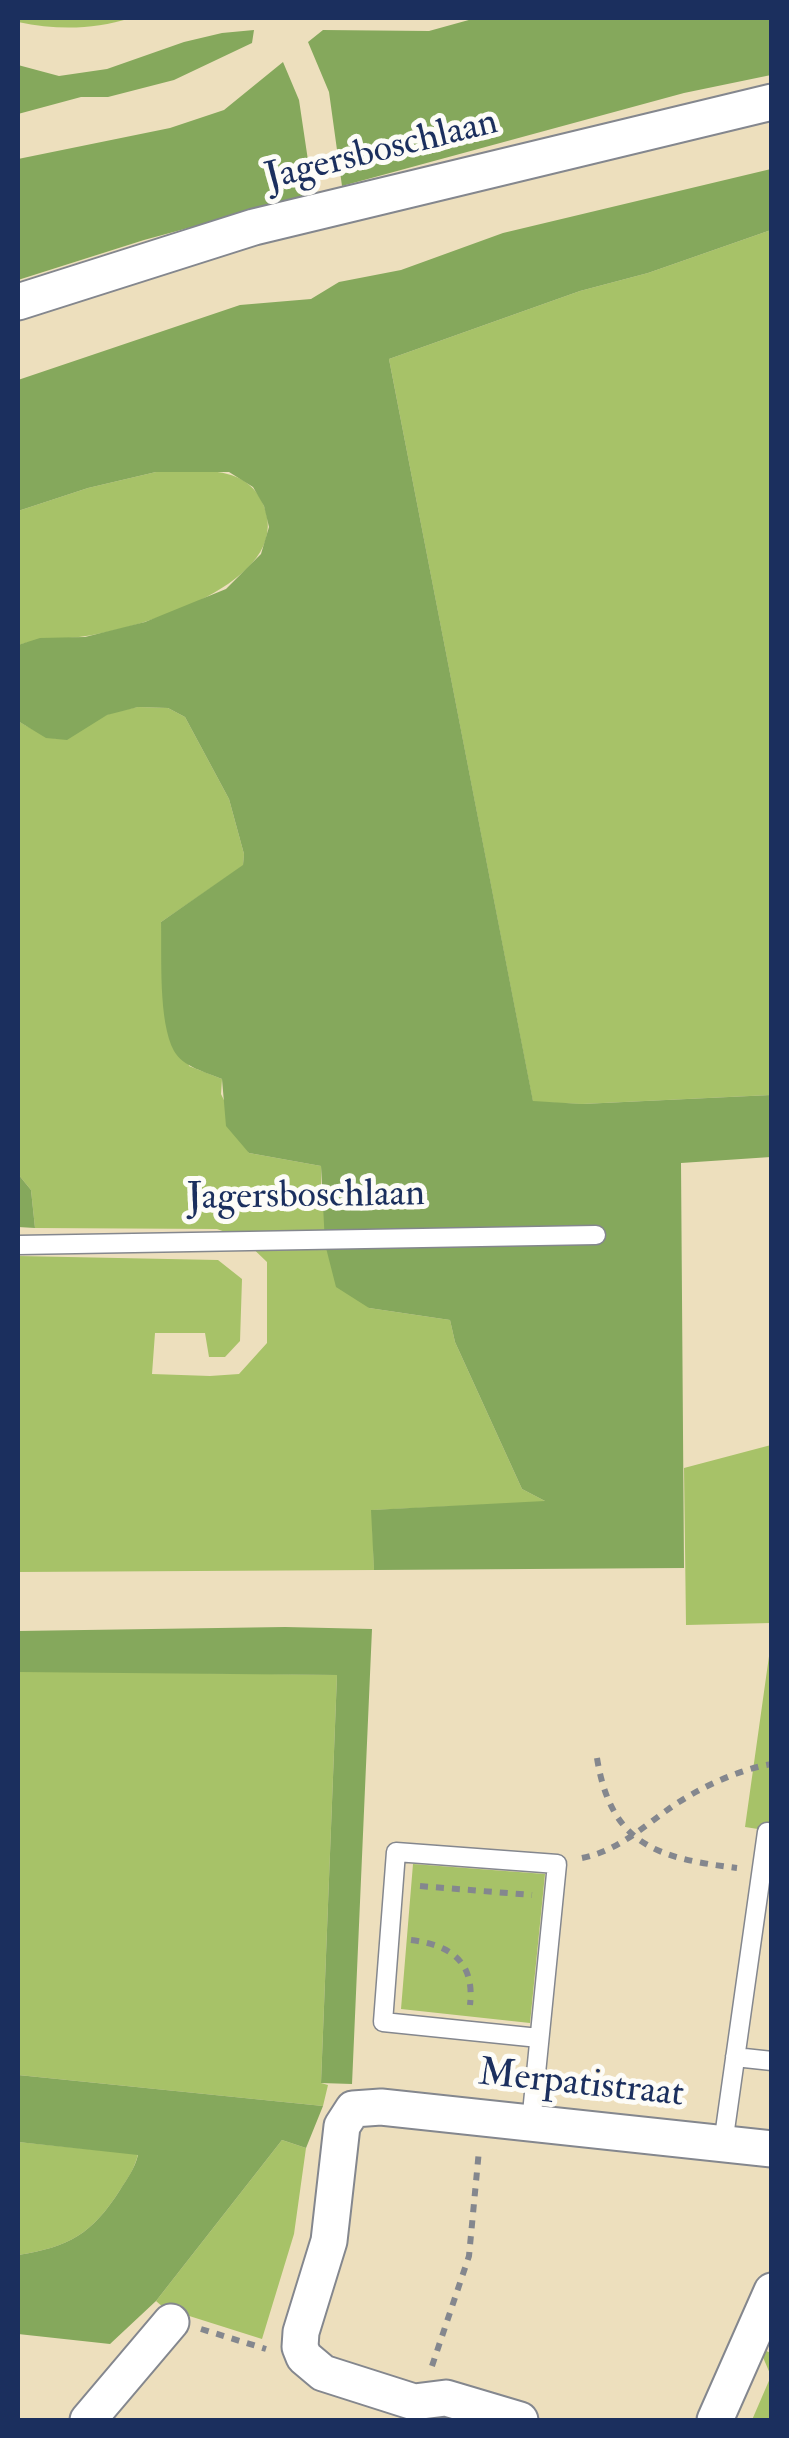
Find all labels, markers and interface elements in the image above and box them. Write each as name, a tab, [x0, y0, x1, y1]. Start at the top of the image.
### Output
street label: Jagersboschlaan	[261, 101, 503, 203]
street label: Jagersboschlaan	[187, 1173, 425, 1223]
street label: Merpatistraat	[476, 2053, 686, 2119]

